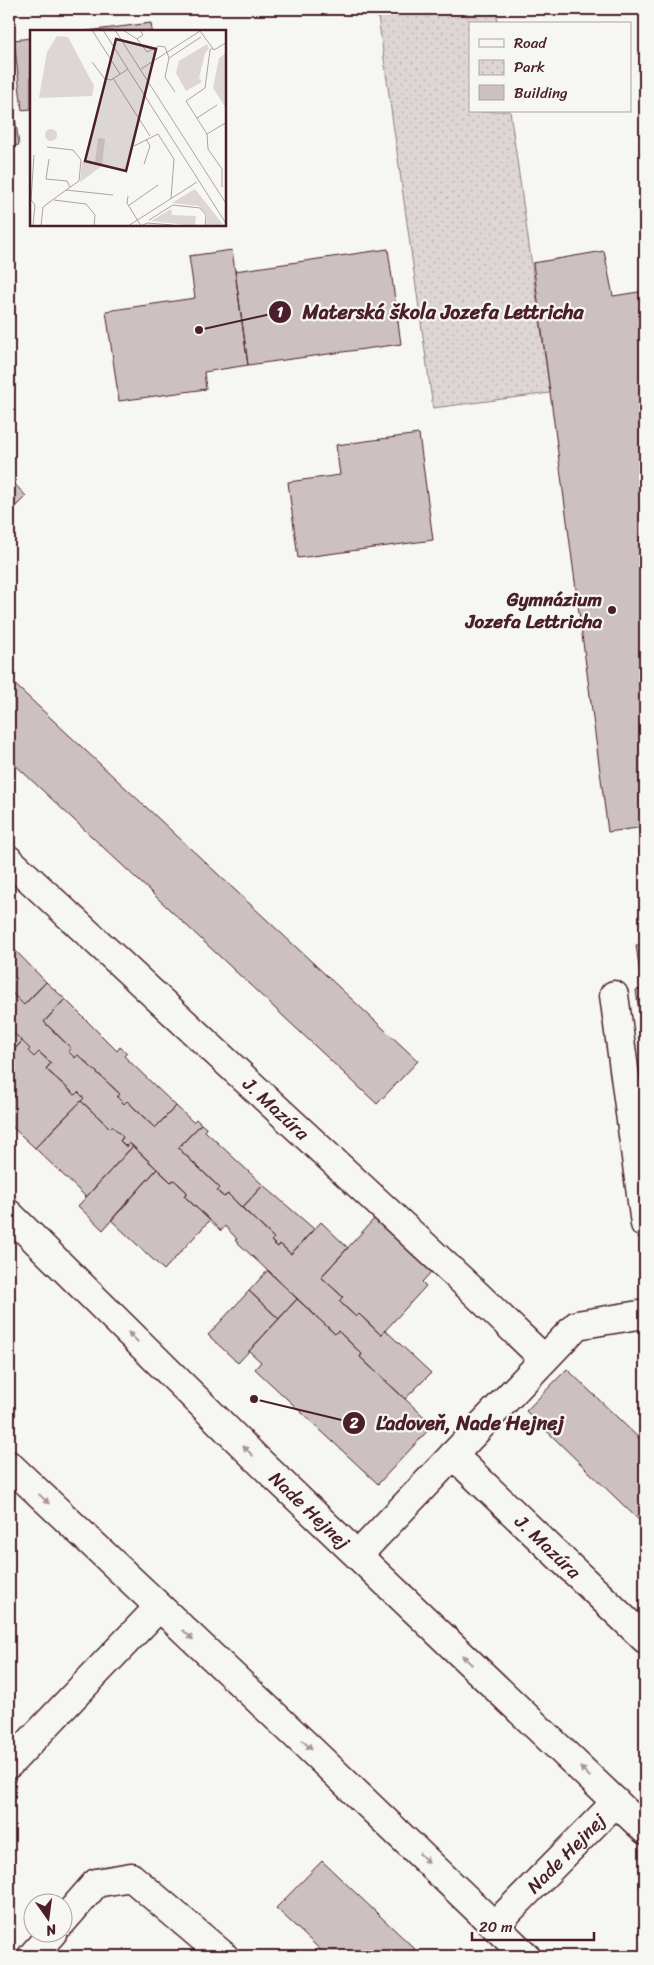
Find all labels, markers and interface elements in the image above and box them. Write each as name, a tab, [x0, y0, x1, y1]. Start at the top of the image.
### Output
legend	[469, 22, 632, 112]
inset map	[30, 30, 226, 226]
text: Road	[514, 30, 547, 56]
text: Park	[514, 54, 545, 80]
text: Building	[514, 80, 568, 106]
callout: Materská škola Jozefa Lettricha	[267, 294, 594, 329]
text: Materská škola Jozefa Lettricha	[301, 295, 585, 330]
text: 1	[277, 299, 284, 325]
place label: Gymnázium Jozefa Lettricha	[465, 583, 602, 638]
marker: Gymnázium Jozefa Lettricha	[606, 604, 618, 616]
street label: J. Mazúra	[234, 1068, 318, 1149]
one-way arrow	[127, 1331, 139, 1343]
callout: Ľadoveň, Nade Hejnej	[341, 1406, 574, 1441]
text: Ľadoveň, Nade Hejnej	[376, 1406, 565, 1441]
text: 2	[349, 1410, 359, 1436]
one-way arrow	[243, 1445, 255, 1457]
street label: Nade Hejnej	[261, 1463, 359, 1558]
one-way arrow	[38, 1493, 50, 1505]
street label: J. Mazúra	[506, 1506, 589, 1587]
one-way arrow	[181, 1629, 194, 1640]
one-way arrow	[461, 1654, 473, 1666]
one-way arrow	[300, 1739, 312, 1751]
one-way arrow	[579, 1766, 591, 1778]
street label: Nade Hejnej	[518, 1805, 614, 1901]
one-way arrow	[418, 1852, 430, 1864]
north arrow	[22, 1892, 72, 1942]
scale bar	[472, 1910, 594, 1942]
text: 20 m	[479, 1914, 513, 1940]
text: N	[43, 1917, 60, 1944]

